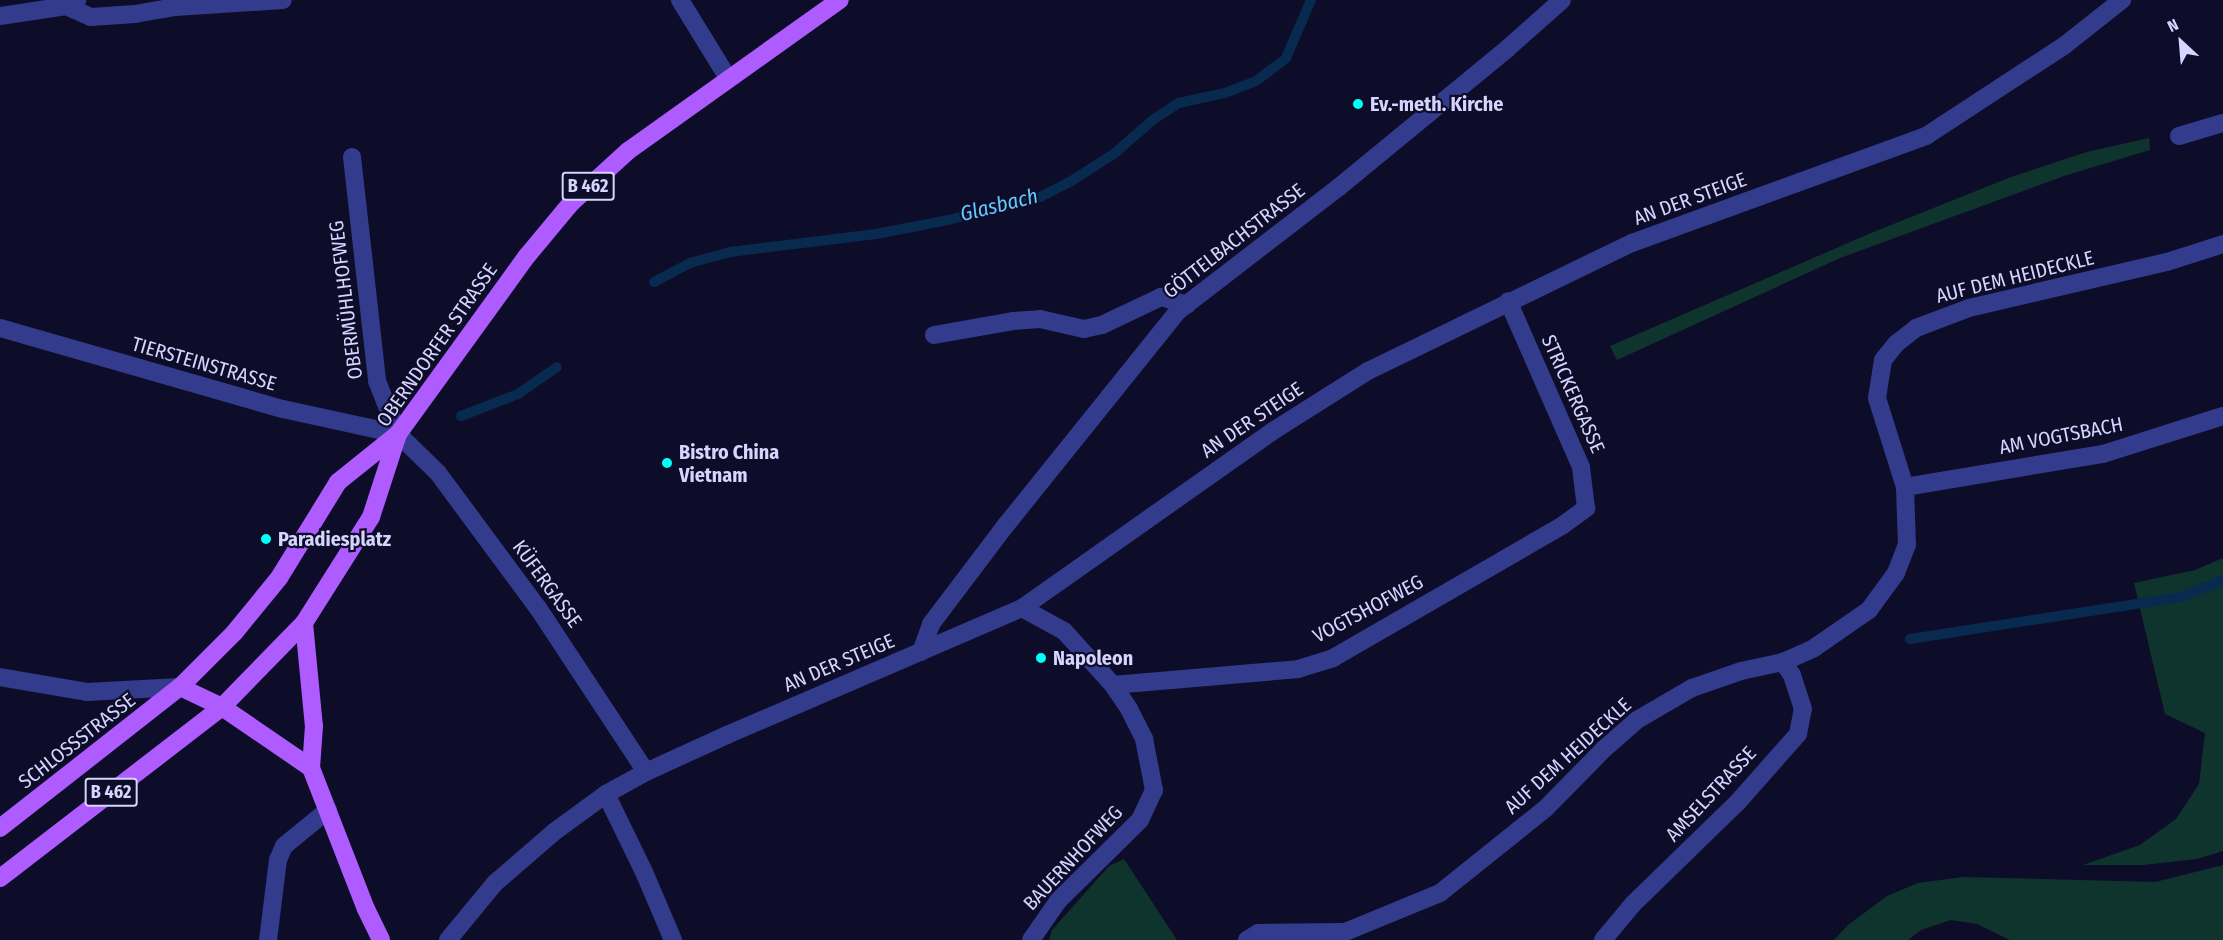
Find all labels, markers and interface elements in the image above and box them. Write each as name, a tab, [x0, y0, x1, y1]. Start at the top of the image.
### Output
north arrow	[2151, 12, 2211, 72]
text: N	[2164, 15, 2181, 36]
place label: Ev.-meth. Kirche	[1370, 92, 1503, 116]
marker: Ev.-meth. Kirche	[1351, 97, 1365, 111]
street label: AN DER STEIGE	[1630, 168, 1750, 230]
road number: B 462	[561, 171, 615, 201]
street label: GÖTTELBACHSTRASSE	[1159, 178, 1309, 304]
water label: Glasbach	[958, 183, 1040, 227]
street label: OBERMÜHLHOFWEG	[324, 219, 368, 381]
street label: AUF DEM HEIDECKLE	[1934, 246, 2096, 308]
street label: OBERNDORFER STRASSE	[372, 259, 502, 431]
street label: STRICKERGASSE	[1536, 331, 1610, 457]
street label: TIERSTEINSTRASSE	[129, 332, 279, 396]
street label: AN DER STEIGE	[1196, 377, 1308, 463]
street label: AM VOGTSBACH	[1997, 412, 2125, 460]
place label: Bistro China Vietnam	[679, 440, 779, 487]
marker: Bistro China Vietnam	[660, 456, 674, 470]
place label: Paradiesplatz	[278, 527, 391, 551]
marker: Paradiesplatz	[259, 532, 273, 546]
street label: KÜFERGASSE	[507, 536, 587, 632]
street label: VOGTSHOFWEG	[1309, 570, 1427, 648]
street label: AN DER STEIGE	[780, 629, 898, 697]
place label: Napoleon	[1053, 646, 1133, 670]
marker: Napoleon	[1034, 651, 1048, 665]
street label: SCHLOSSSTRASSE	[14, 688, 140, 794]
street label: AUF DEM HEIDECKLE	[1500, 693, 1636, 819]
street label: AMSELSTRASSE	[1661, 741, 1761, 847]
road number: B 462	[84, 777, 138, 807]
street label: BAUERNHOFWEG	[1018, 801, 1128, 915]

